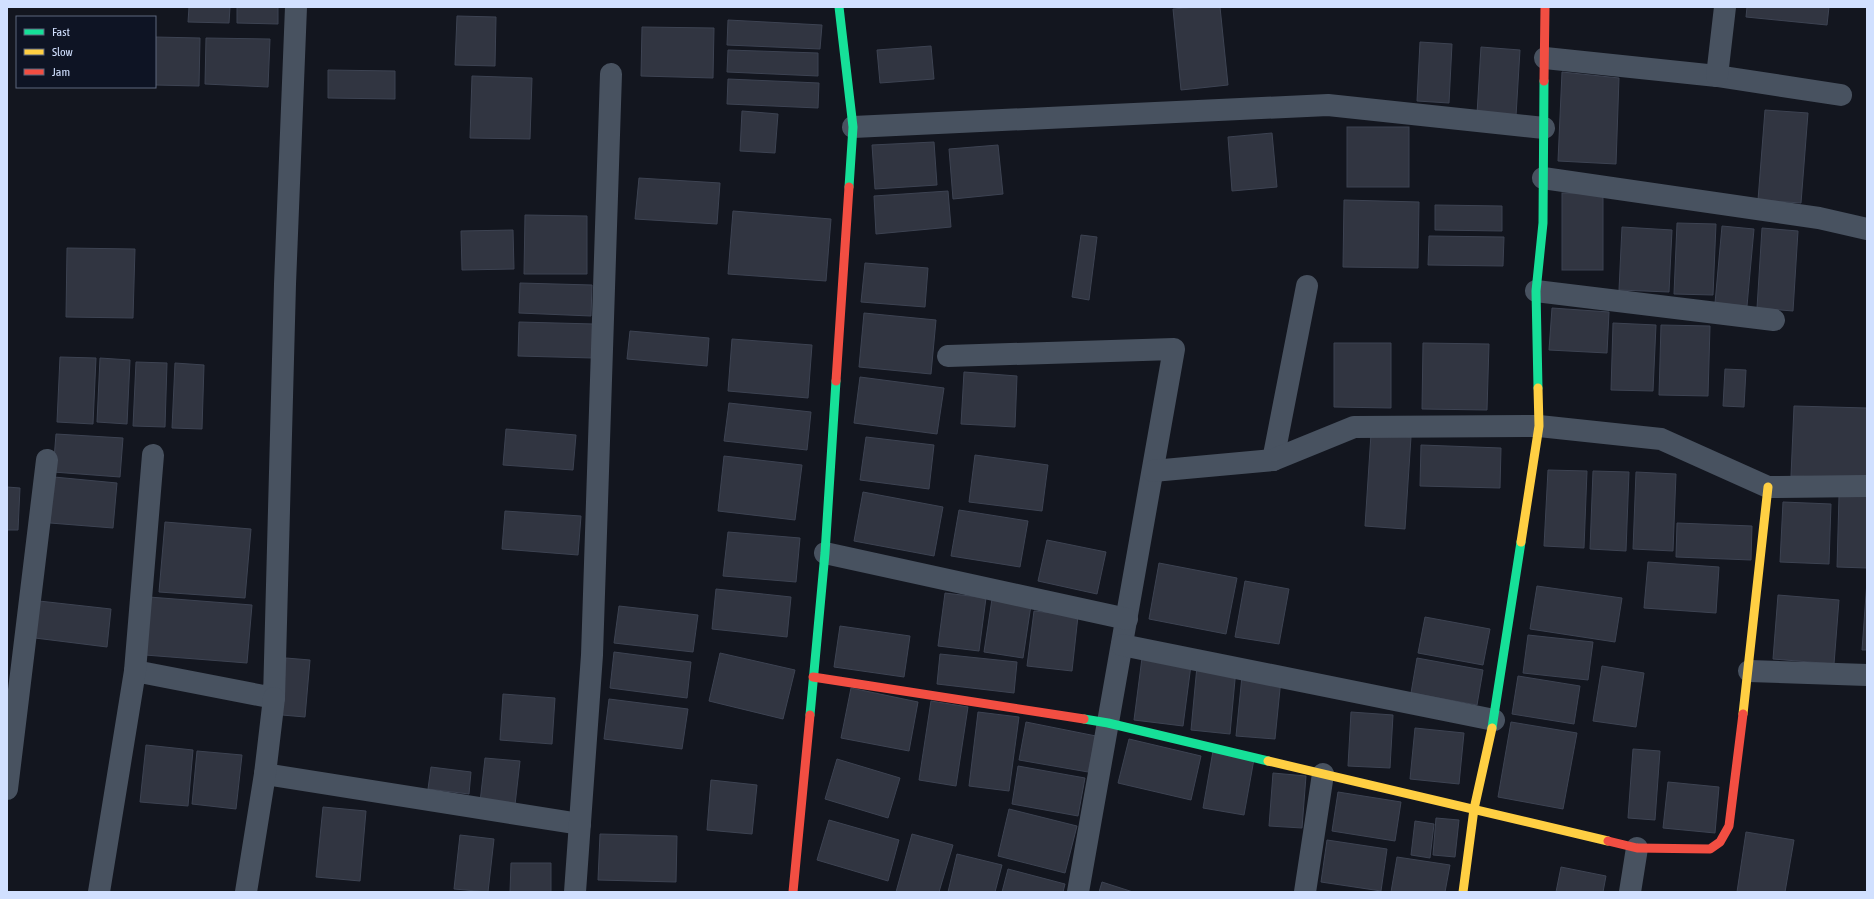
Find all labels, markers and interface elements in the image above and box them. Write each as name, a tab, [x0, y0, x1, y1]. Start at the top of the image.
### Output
legend	[16, 16, 156, 88]
text: Fast	[52, 25, 70, 39]
text: Slow	[52, 45, 73, 59]
text: Jam	[52, 65, 70, 79]

